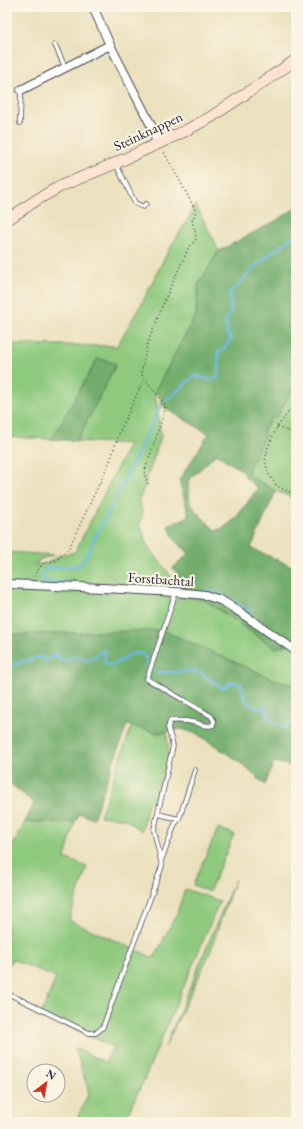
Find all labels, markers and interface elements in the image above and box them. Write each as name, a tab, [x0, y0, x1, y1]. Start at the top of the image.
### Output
street label: Steinknappen	[111, 107, 186, 155]
street label: Forstbachtal	[127, 568, 195, 590]
north arrow	[26, 1063, 66, 1103]
text: N	[44, 1066, 59, 1083]

